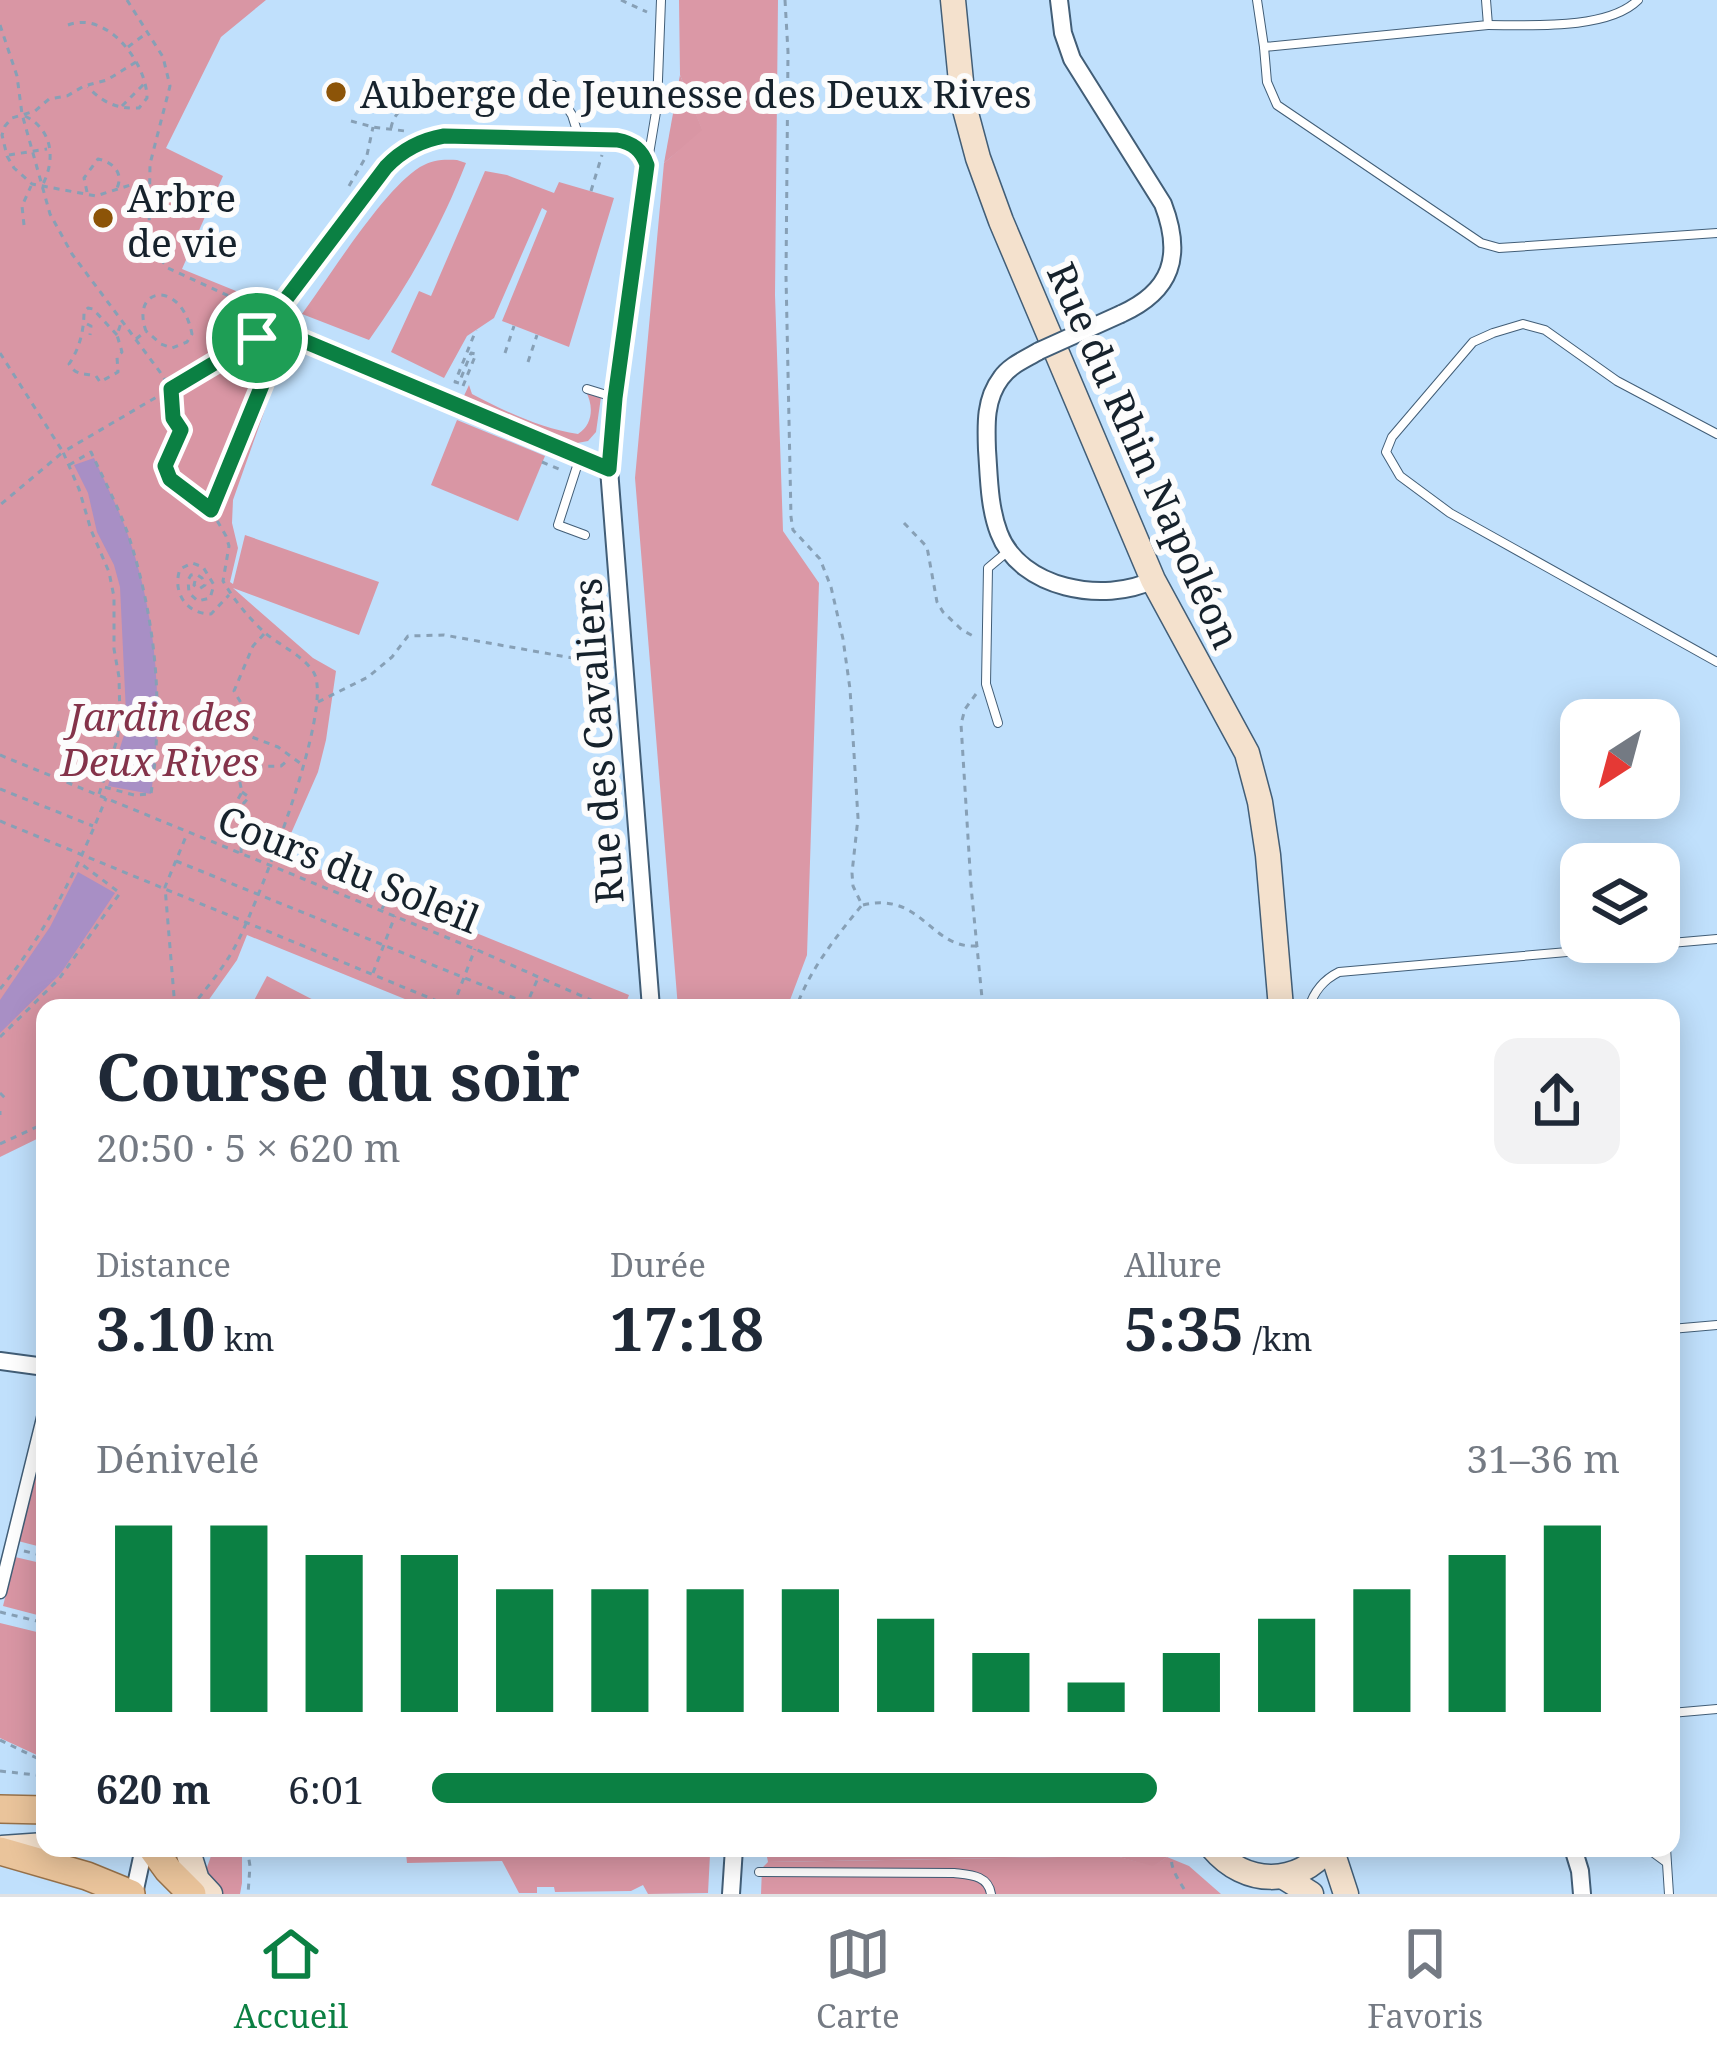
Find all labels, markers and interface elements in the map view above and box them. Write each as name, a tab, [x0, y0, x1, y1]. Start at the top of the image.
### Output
place label: Auberge de Jeunesse des Deux Rives	[360, 66, 1032, 119]
marker: Auberge de Jeunesse des Deux Rives	[323, 79, 349, 105]
place label: Arbre de vie	[127, 170, 238, 268]
marker: Arbre de vie	[90, 205, 116, 231]
street label: Rue du Rhin Napoléon	[1036, 254, 1254, 656]
pin	[206, 287, 308, 389]
icon: arrive	[224, 305, 290, 371]
street label: Rue des Cavaliers	[559, 577, 635, 905]
park label: Jardin des Deux Rives	[60, 689, 259, 787]
north arrow	[1560, 699, 1680, 819]
map controls	[1560, 699, 1680, 963]
street label: Cours du Soleil	[210, 791, 488, 945]
button: layers	[1560, 843, 1680, 963]
text: Course du soir	[96, 1030, 580, 1120]
button: share	[1494, 1038, 1620, 1164]
text: 20:50 · 5 × 620 m	[96, 1120, 401, 1173]
text: Distance	[96, 1242, 231, 1287]
text: Durée	[610, 1242, 706, 1287]
text: Allure	[1124, 1242, 1222, 1287]
text: 3.10	[96, 1287, 215, 1369]
text: 17:18	[610, 1287, 764, 1369]
text: 5:35	[1124, 1287, 1244, 1369]
text: km	[215, 1316, 274, 1361]
text: /km	[1244, 1316, 1313, 1361]
text: Dénivelé	[96, 1431, 259, 1484]
text: 31–36 m	[1466, 1431, 1620, 1484]
text: 620 m	[96, 1762, 211, 1815]
text: 6:01	[288, 1762, 365, 1815]
tab: Accueil	[234, 1921, 348, 2038]
tab: Carte	[816, 1921, 900, 2038]
tab: Favoris	[1367, 1921, 1483, 2038]

